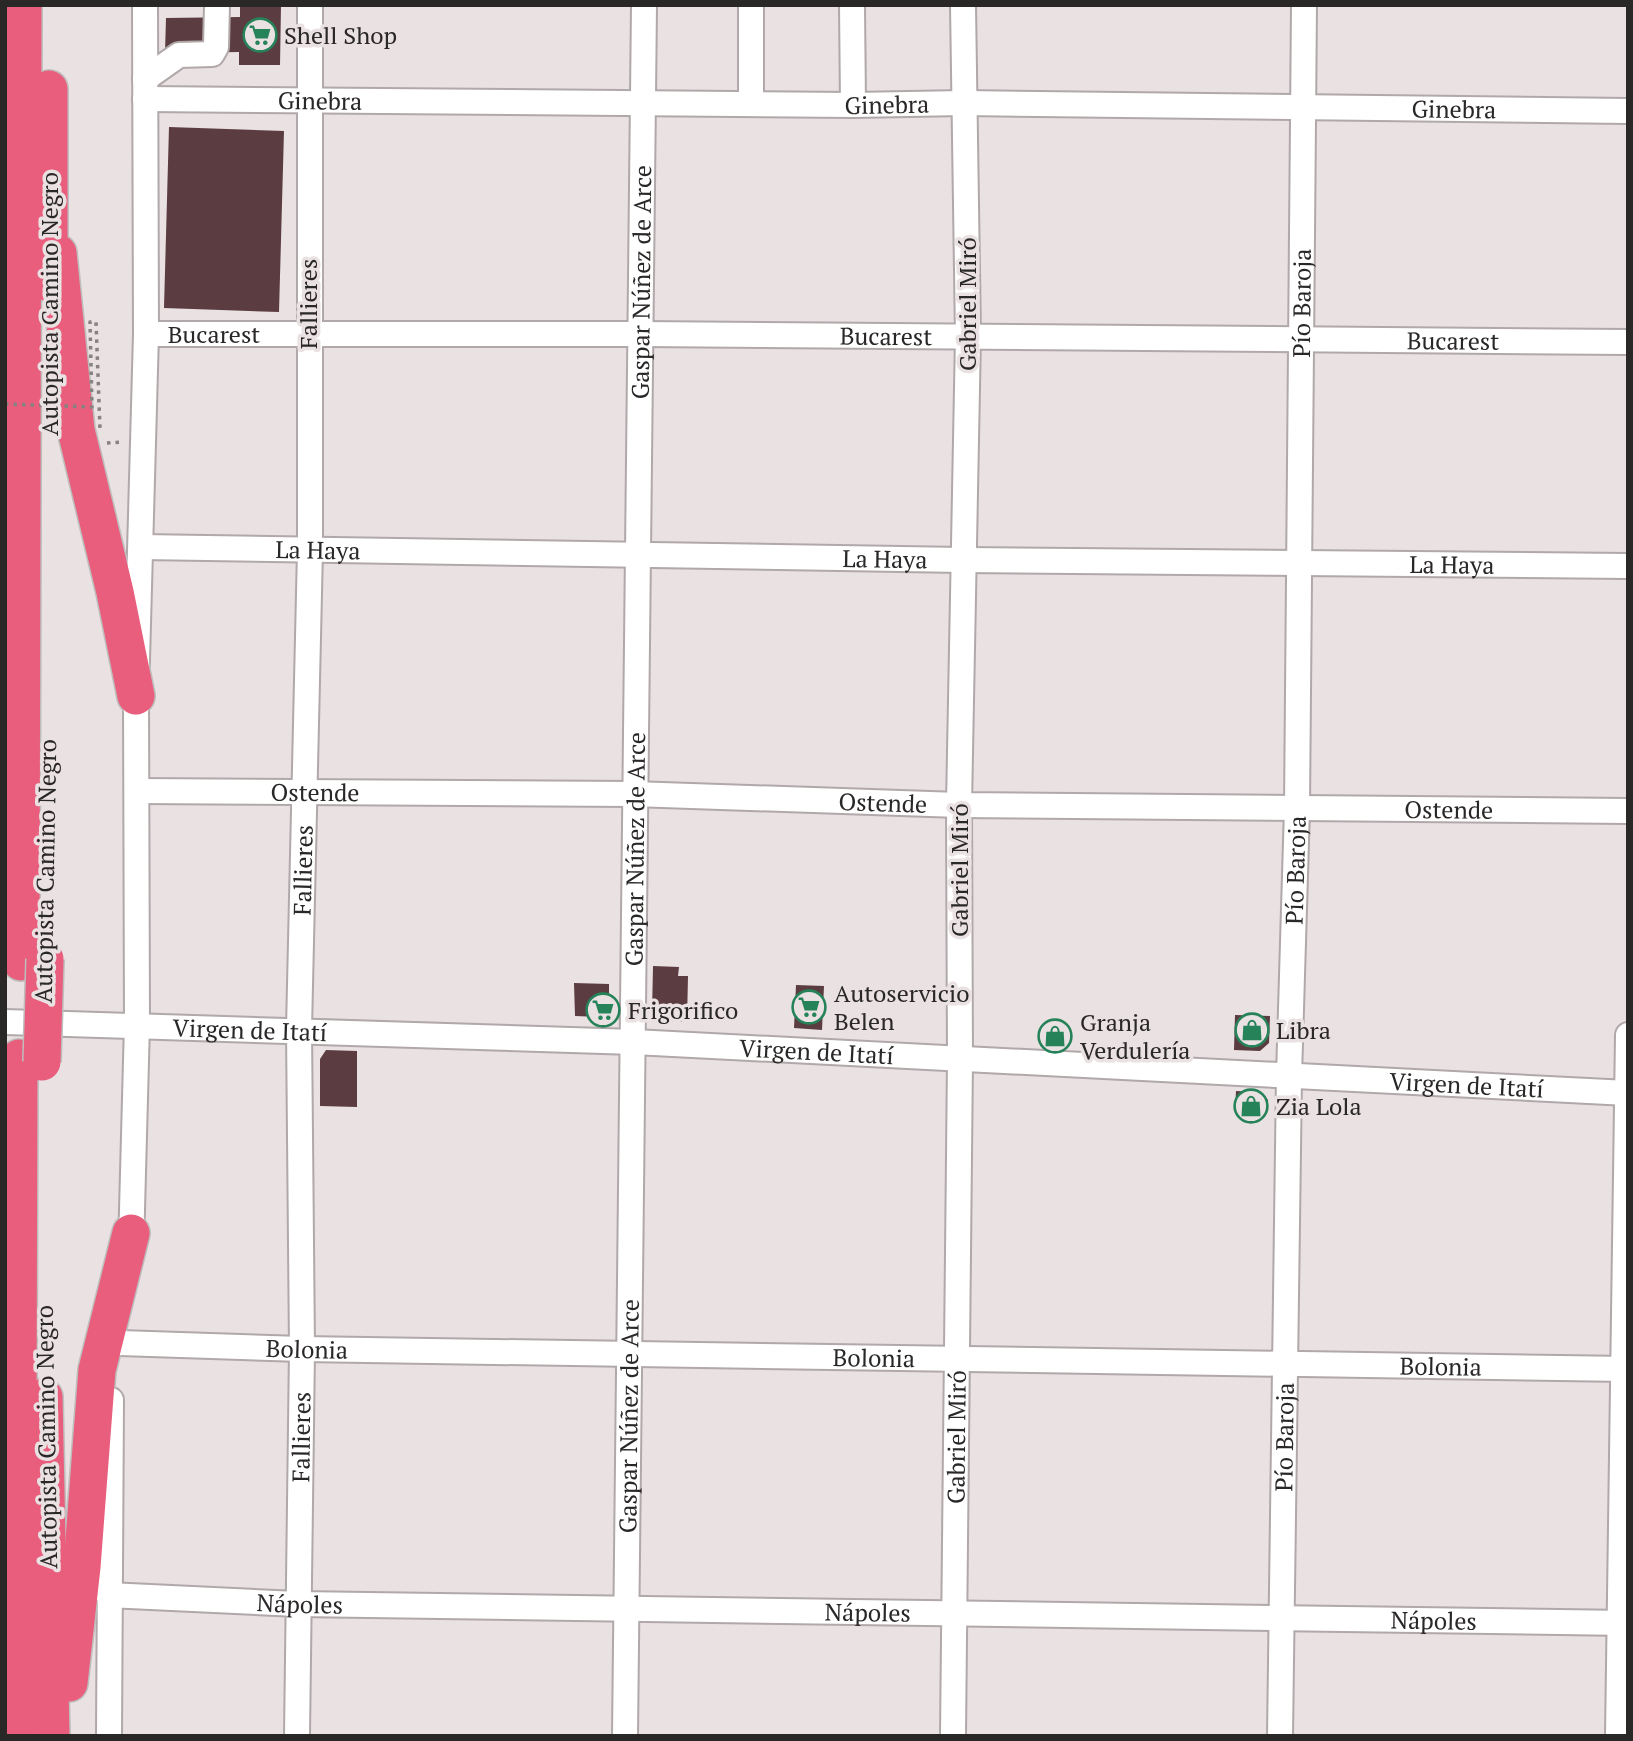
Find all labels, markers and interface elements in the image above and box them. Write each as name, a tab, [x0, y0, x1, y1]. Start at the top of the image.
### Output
supermarket icon: Shell Shop	[241, 16, 279, 54]
place label: Shell Shop	[284, 19, 397, 51]
street label: Ginebra	[278, 84, 362, 117]
street label: Ginebra	[845, 88, 930, 121]
street label: Ginebra	[1411, 92, 1496, 125]
street label: Gaspar Núñez de Arce	[624, 165, 658, 399]
street label: Autopista Camino Negro	[33, 172, 65, 436]
street label: Gabriel Miró	[951, 237, 983, 371]
street label: Pío Baroja	[1285, 249, 1318, 358]
street label: Fallieres	[292, 259, 324, 349]
street label: Bucarest	[168, 318, 260, 350]
street label: Bucarest	[840, 320, 932, 352]
street label: Bucarest	[1407, 324, 1499, 357]
street label: La Haya	[275, 533, 361, 566]
street label: La Haya	[842, 542, 928, 575]
street label: La Haya	[1409, 548, 1495, 581]
street label: Gaspar Núñez de Arce	[617, 732, 652, 966]
street label: Autopista Camino Negro	[27, 739, 63, 1003]
street label: Ostende	[270, 776, 360, 808]
street label: Ostende	[838, 785, 928, 820]
street label: Ostende	[1404, 793, 1493, 826]
street label: Gabriel Miró	[943, 803, 975, 937]
street label: Pío Baroja	[1278, 815, 1313, 925]
street label: Fallieres	[286, 824, 320, 916]
place label: Autoservicio Belen	[834, 977, 970, 1037]
supermarket icon: Autoservicio Belen	[790, 988, 828, 1026]
supermarket icon: Frigorifico	[584, 991, 622, 1029]
place label: Frigorifico	[628, 994, 738, 1026]
place label: Granja Verdulería	[1080, 1006, 1190, 1066]
street label: Virgen de Itatí	[172, 1011, 328, 1048]
shop icon: Libra	[1233, 1011, 1271, 1049]
place label: Libra	[1276, 1014, 1331, 1046]
shop icon: Granja Verdulería	[1036, 1017, 1074, 1055]
street label: Virgen de Itatí	[738, 1031, 894, 1071]
street label: Virgen de Itatí	[1389, 1065, 1545, 1105]
shop icon: Zia Lola	[1232, 1087, 1270, 1125]
place label: Zia Lola	[1276, 1090, 1362, 1122]
street label: Gaspar Núñez de Arce	[611, 1299, 646, 1533]
street label: Autopista Camino Negro	[28, 1305, 64, 1569]
street label: Bolonia	[265, 1332, 348, 1366]
street label: Bolonia	[833, 1341, 915, 1374]
street label: Bolonia	[1399, 1350, 1482, 1383]
street label: Gabriel Miró	[939, 1370, 973, 1504]
street label: Pío Baroja	[1267, 1382, 1301, 1492]
street label: Fallieres	[284, 1391, 317, 1483]
street label: Nápoles	[256, 1586, 343, 1621]
street label: Nápoles	[824, 1596, 911, 1629]
street label: Nápoles	[1390, 1604, 1477, 1637]

